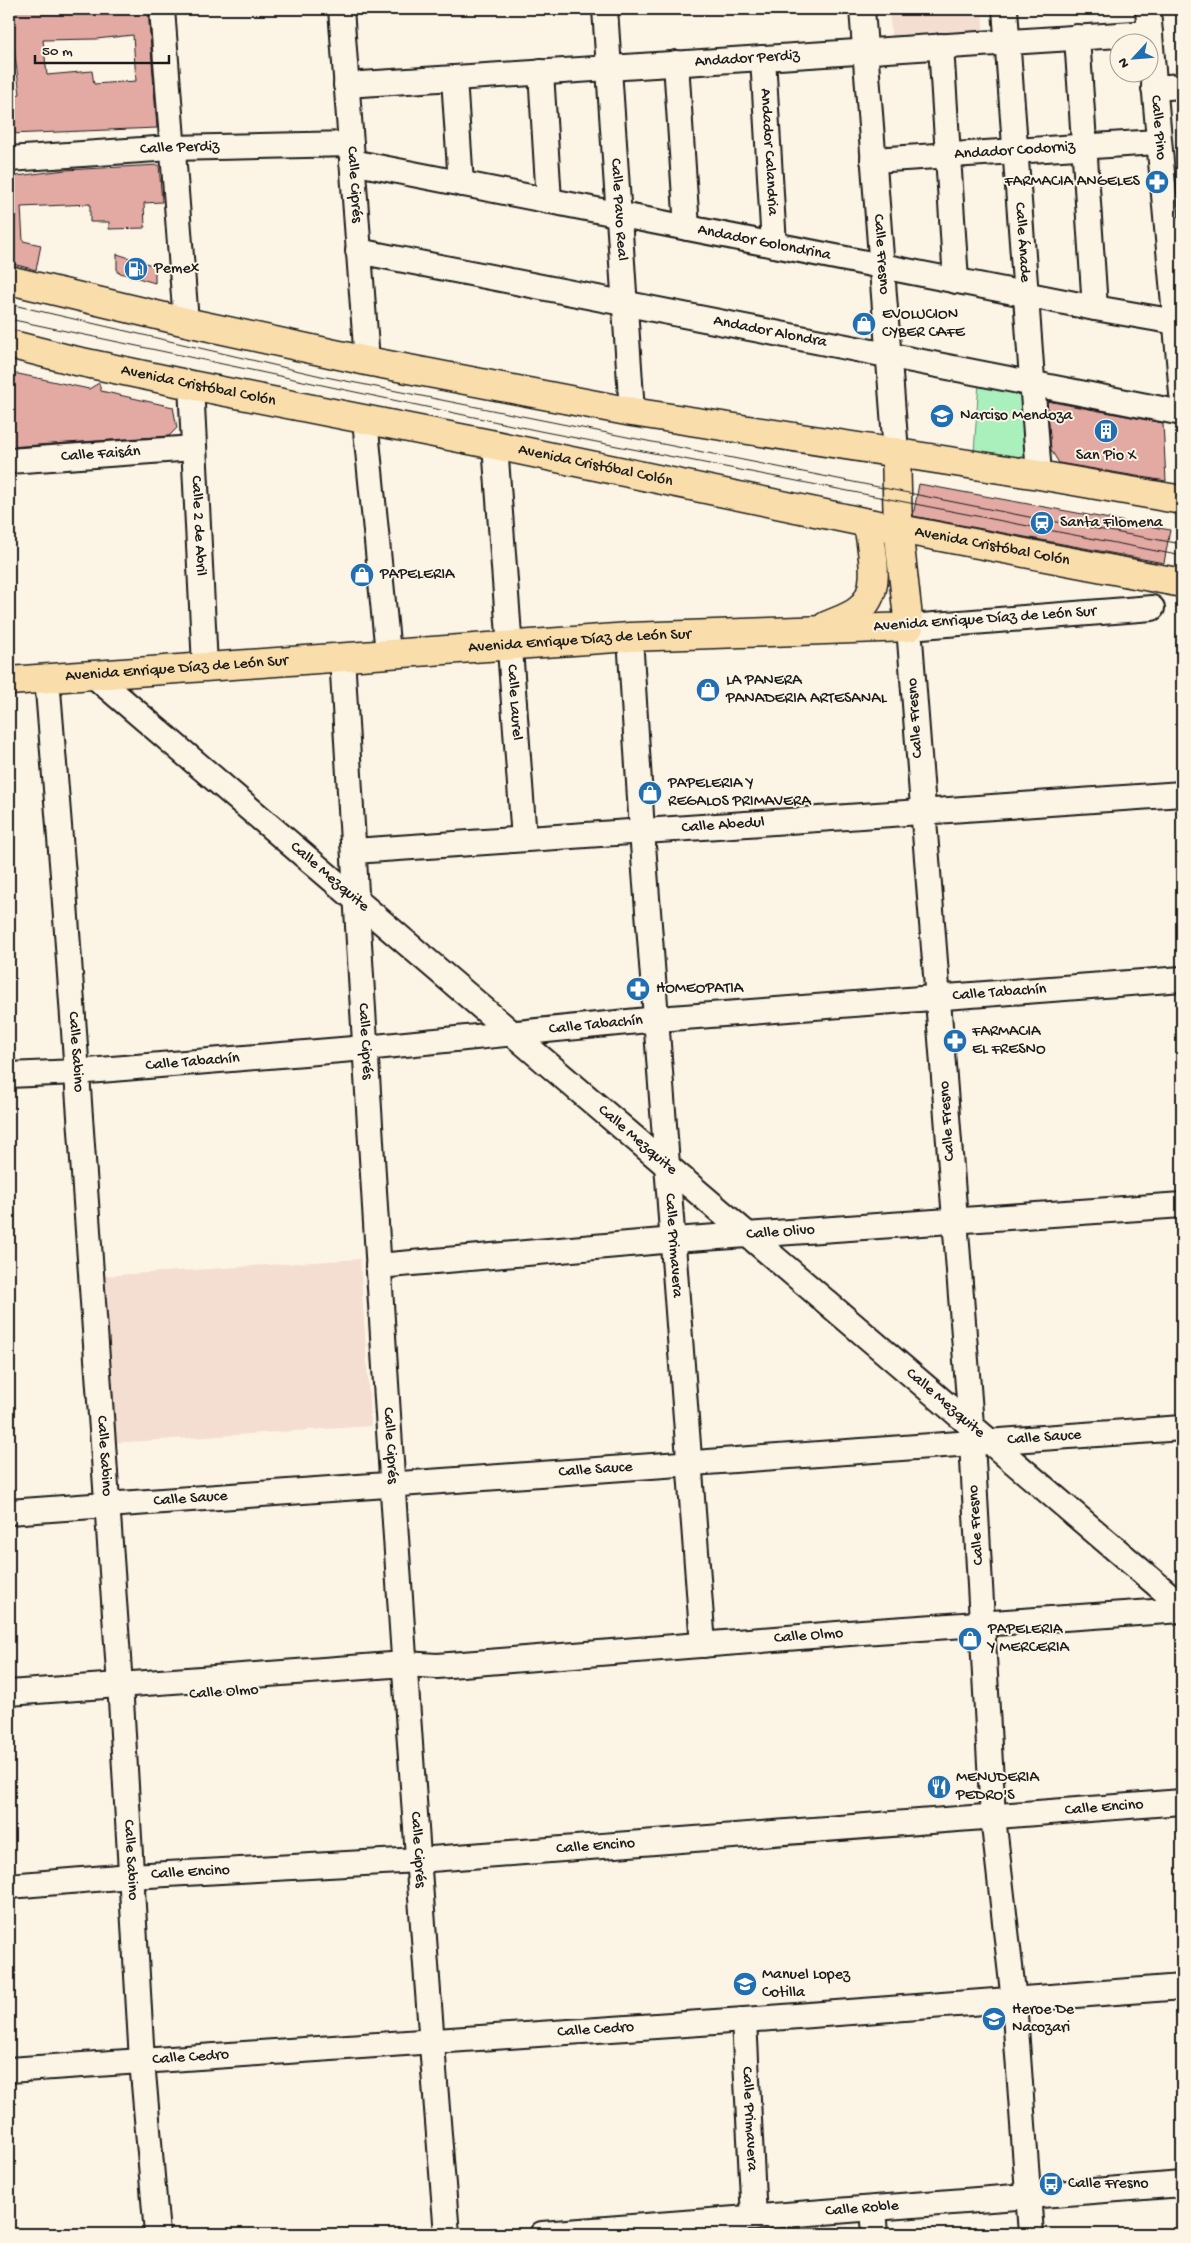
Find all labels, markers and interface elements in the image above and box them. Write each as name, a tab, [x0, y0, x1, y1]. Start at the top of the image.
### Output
scale bar	[35, 32, 169, 64]
north arrow	[1108, 32, 1158, 82]
text: 50 m	[42, 43, 73, 61]
street label: Andador Perdiz	[694, 46, 801, 72]
text: N	[1115, 55, 1134, 70]
street label: Andador Calandria	[755, 88, 782, 217]
street label: Calle Pino	[1146, 94, 1170, 161]
street label: Calle Perdiz	[139, 137, 220, 160]
street label: Andador Codorniz	[954, 138, 1077, 164]
street label: Calle Ciprés	[342, 146, 366, 224]
street label: Calle Pavo Real	[606, 158, 631, 261]
pharmacy icon: FARMACIA ANGELES	[1144, 169, 1170, 195]
place label: FARMACIA ANGELES	[1004, 173, 1141, 192]
street label: Calle Ánade	[1010, 202, 1034, 284]
street label: Calle Fresno	[868, 213, 893, 295]
street label: Andador Golondrina	[696, 221, 833, 266]
fuel station icon: Pemex	[123, 256, 149, 282]
place label: Pemex	[153, 260, 200, 279]
place label: EVOLUCION CYBER CAFE	[882, 306, 966, 343]
shop icon: EVOLUCION CYBER CAFE	[851, 311, 877, 337]
street label: Andador Alondra	[712, 312, 830, 353]
street label: Avenida Cristóbal Colón	[119, 361, 278, 411]
school or university icon: Narciso Mendoza	[929, 403, 955, 429]
place label: Narciso Mendoza	[960, 407, 1074, 426]
building icon: San Pio X	[1093, 418, 1119, 444]
street label: Avenida Cristóbal Colón	[516, 441, 675, 491]
street label: Calle Faisán	[60, 442, 142, 467]
place label: San Pio X	[1076, 447, 1137, 466]
street label: Calle 2 de Abril	[186, 475, 210, 576]
station icon: Santa Filomena	[1029, 510, 1055, 536]
place label: Santa Filomena	[1060, 514, 1164, 533]
street label: Avenida Cristóbal Colón	[913, 523, 1072, 571]
shop icon: PAPELERIA	[349, 562, 375, 588]
place label: PAPELERIA	[379, 566, 456, 585]
street label: Avenida Enrique Díaz de León Sur	[873, 603, 1098, 637]
street label: Avenida Enrique Díaz de León Sur	[468, 625, 693, 658]
street label: Avenida Enrique Díaz de León Sur	[65, 652, 290, 686]
street label: Calle Laurel	[502, 663, 526, 741]
place label: LA PANERA PANADERIA ARTESANAL	[725, 672, 888, 709]
shop icon: LA PANERA PANADERIA ARTESANAL	[695, 677, 721, 703]
street label: Calle Fresno	[904, 677, 928, 759]
place label: PAPELERIA Y REGALOS PRIMAVERA	[667, 775, 812, 812]
shop icon: PAPELERIA Y REGALOS PRIMAVERA	[637, 780, 663, 806]
street label: Calle Abedul	[681, 813, 765, 838]
street label: Calle Mezquite	[286, 838, 374, 917]
pharmacy icon: HOMEOPATIA	[625, 976, 651, 1002]
place label: HOMEOPATIA	[656, 980, 745, 999]
street label: Calle Tabachín	[952, 980, 1048, 1006]
street label: Calle Ciprés	[353, 1003, 377, 1081]
street label: Calle Sabino	[63, 1011, 88, 1093]
street label: Calle Tabachín	[548, 1011, 644, 1039]
place label: FARMACIA EL FRESNO	[971, 1023, 1046, 1060]
pharmacy icon: FARMACIA EL FRESNO	[942, 1028, 968, 1054]
street label: Calle Tabachín	[145, 1049, 241, 1076]
street label: Calle Fresno	[936, 1080, 960, 1162]
street label: Calle Mezquite	[594, 1101, 681, 1180]
street label: Calle Primavera	[660, 1193, 687, 1300]
street label: Calle Olivo	[746, 1221, 816, 1244]
street label: Calle Mezquite	[901, 1364, 989, 1443]
street label: Calle Ciprés	[378, 1407, 402, 1485]
street label: Calle Sabino	[92, 1415, 116, 1497]
street label: Calle Sauce	[1007, 1426, 1083, 1450]
street label: Calle Sauce	[558, 1458, 634, 1482]
street label: Calle Fresno	[965, 1484, 989, 1566]
street label: Calle Sauce	[153, 1487, 229, 1511]
place label: PAPELERIA Y MERCERIA	[986, 1621, 1071, 1658]
street label: Calle Olmo	[773, 1624, 844, 1649]
shop icon: PAPELERIA Y MERCERIA	[957, 1626, 983, 1652]
street label: Calle Olmo	[189, 1681, 259, 1705]
place label: MENUDERIA PEDRO'S	[955, 1769, 1040, 1806]
restaurant icon: MENUDERIA PEDRO'S	[926, 1774, 952, 1800]
street label: Calle Encino	[1064, 1795, 1144, 1820]
street label: Calle Ciprés	[405, 1811, 430, 1890]
street label: Calle Sabino	[118, 1819, 142, 1901]
street label: Calle Encino	[555, 1834, 636, 1859]
street label: Calle Encino	[150, 1861, 231, 1884]
place label: Manuel Lopez Cotilla	[762, 1966, 851, 2003]
school or university icon: Manuel Lopez Cotilla	[732, 1971, 758, 1997]
place label: Heroe De Nacozari	[1012, 2001, 1075, 2038]
school or university icon: Heroe De Nacozari	[981, 2006, 1007, 2032]
street label: Calle Cedro	[557, 2018, 635, 2042]
street label: Calle Cedro	[152, 2046, 230, 2070]
street label: Calle Primavera	[737, 2066, 761, 2173]
bus stop icon: Calle Fresno	[1038, 2171, 1064, 2197]
place label: Calle Fresno	[1068, 2175, 1149, 2194]
street label: Calle Roble	[825, 2197, 900, 2221]

